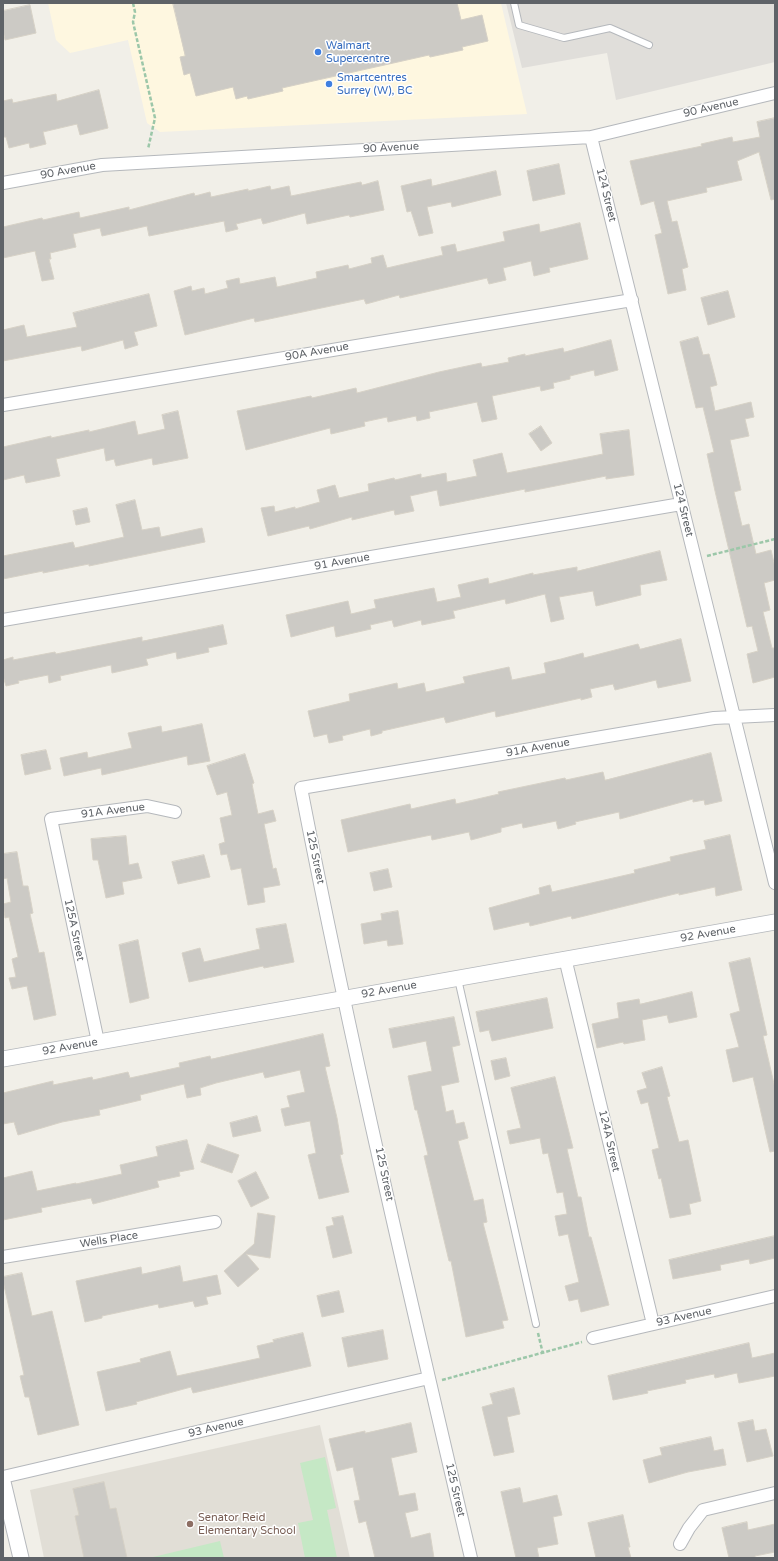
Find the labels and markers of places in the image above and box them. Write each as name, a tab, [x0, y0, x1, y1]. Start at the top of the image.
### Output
place label: Walmart Supercentre	[326, 39, 390, 65]
marker: Walmart Supercentre	[313, 47, 323, 57]
place label: Smartcentres Surrey (W), BC	[337, 71, 413, 97]
marker: Smartcentres Surrey (W), BC	[324, 79, 334, 89]
place label: Senator Reid Elementary School	[198, 1511, 296, 1537]
marker: Senator Reid Elementary School	[185, 1519, 195, 1529]

